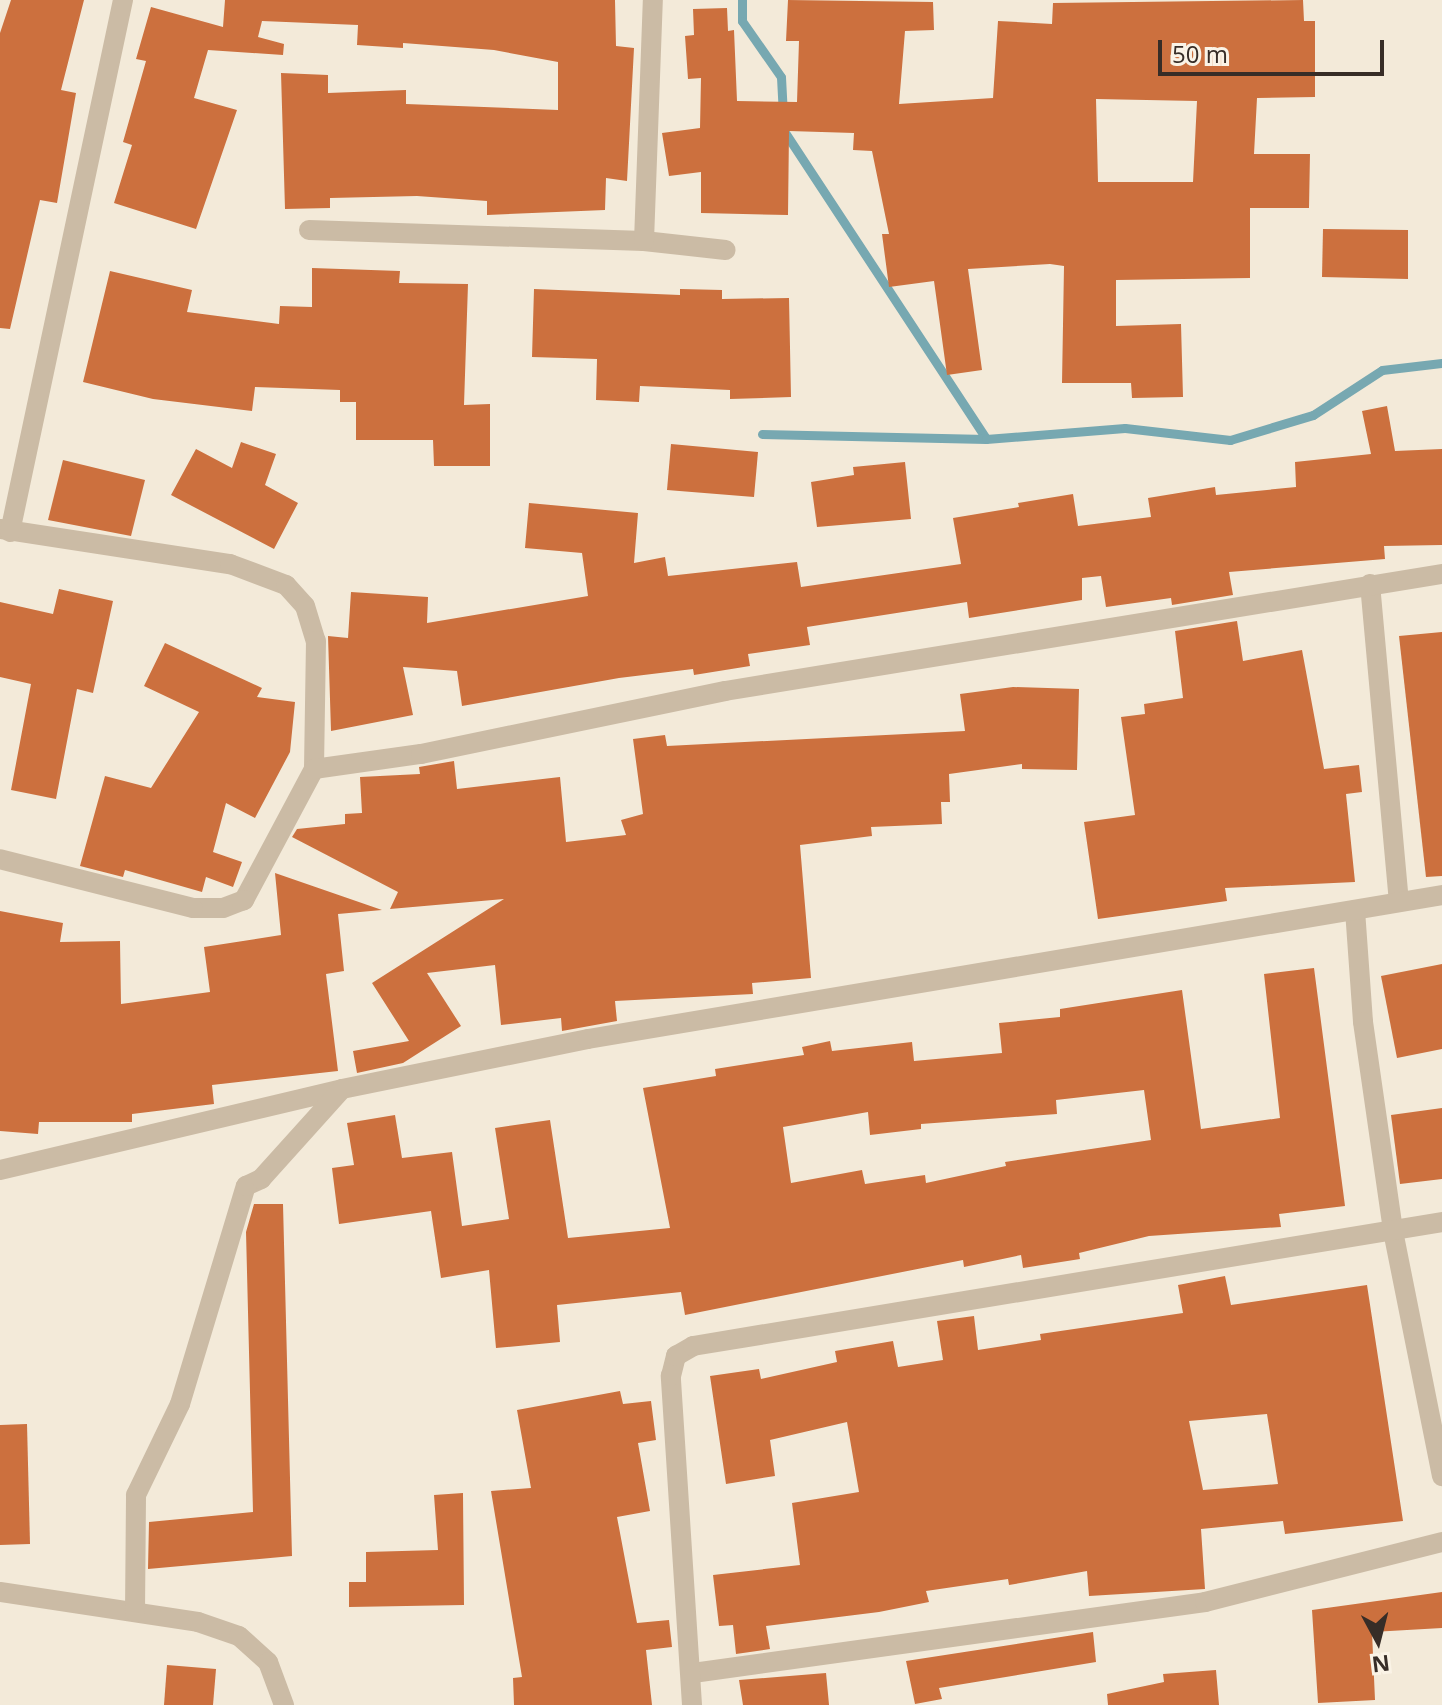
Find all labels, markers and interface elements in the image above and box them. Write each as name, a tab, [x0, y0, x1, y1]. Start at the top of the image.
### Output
scale bar	[1162, 24, 1388, 74]
text: 50 m	[1172, 37, 1228, 70]
north arrow	[1338, 1601, 1418, 1681]
text: N	[1370, 1649, 1392, 1681]

